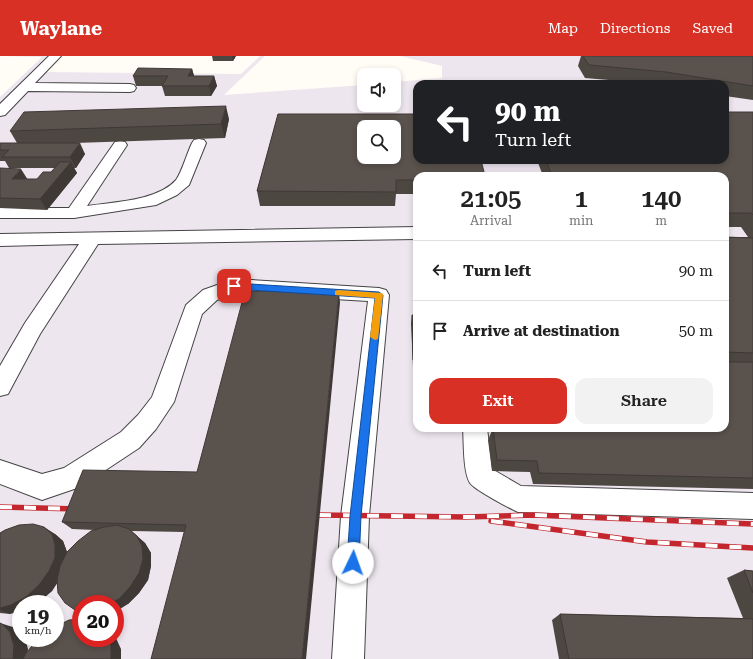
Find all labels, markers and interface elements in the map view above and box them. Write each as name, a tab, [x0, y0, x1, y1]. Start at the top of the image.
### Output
text: Waylane	[20, 17, 102, 40]
text: Map	[548, 20, 578, 36]
text: Directions	[600, 20, 670, 36]
text: Saved	[692, 20, 733, 36]
map controls	[357, 68, 401, 164]
button: sound	[357, 68, 401, 112]
text: 90 m	[495, 95, 560, 128]
icon: left	[429, 96, 481, 148]
button: search	[357, 120, 401, 164]
text: Turn left	[495, 129, 571, 150]
text: 21:05	[461, 185, 521, 213]
text: 1	[575, 185, 588, 213]
text: 140	[641, 185, 681, 213]
text: Arrival	[470, 213, 512, 228]
text: min	[569, 213, 593, 228]
text: m	[655, 213, 667, 228]
icon: left	[429, 260, 451, 282]
text: Turn left	[463, 262, 531, 280]
text: 90 m	[679, 262, 713, 280]
pin	[217, 269, 251, 303]
icon: arrive	[223, 275, 245, 297]
icon: arrive	[429, 320, 451, 342]
text: Arrive at destination	[463, 322, 619, 340]
text: 50 m	[679, 322, 713, 340]
button: Exit	[429, 378, 567, 424]
button: Share	[575, 378, 713, 424]
position arrow	[332, 542, 374, 584]
speed limit sign: 20	[72, 595, 124, 647]
text: 19	[27, 604, 49, 628]
text: km/h	[25, 625, 51, 636]

